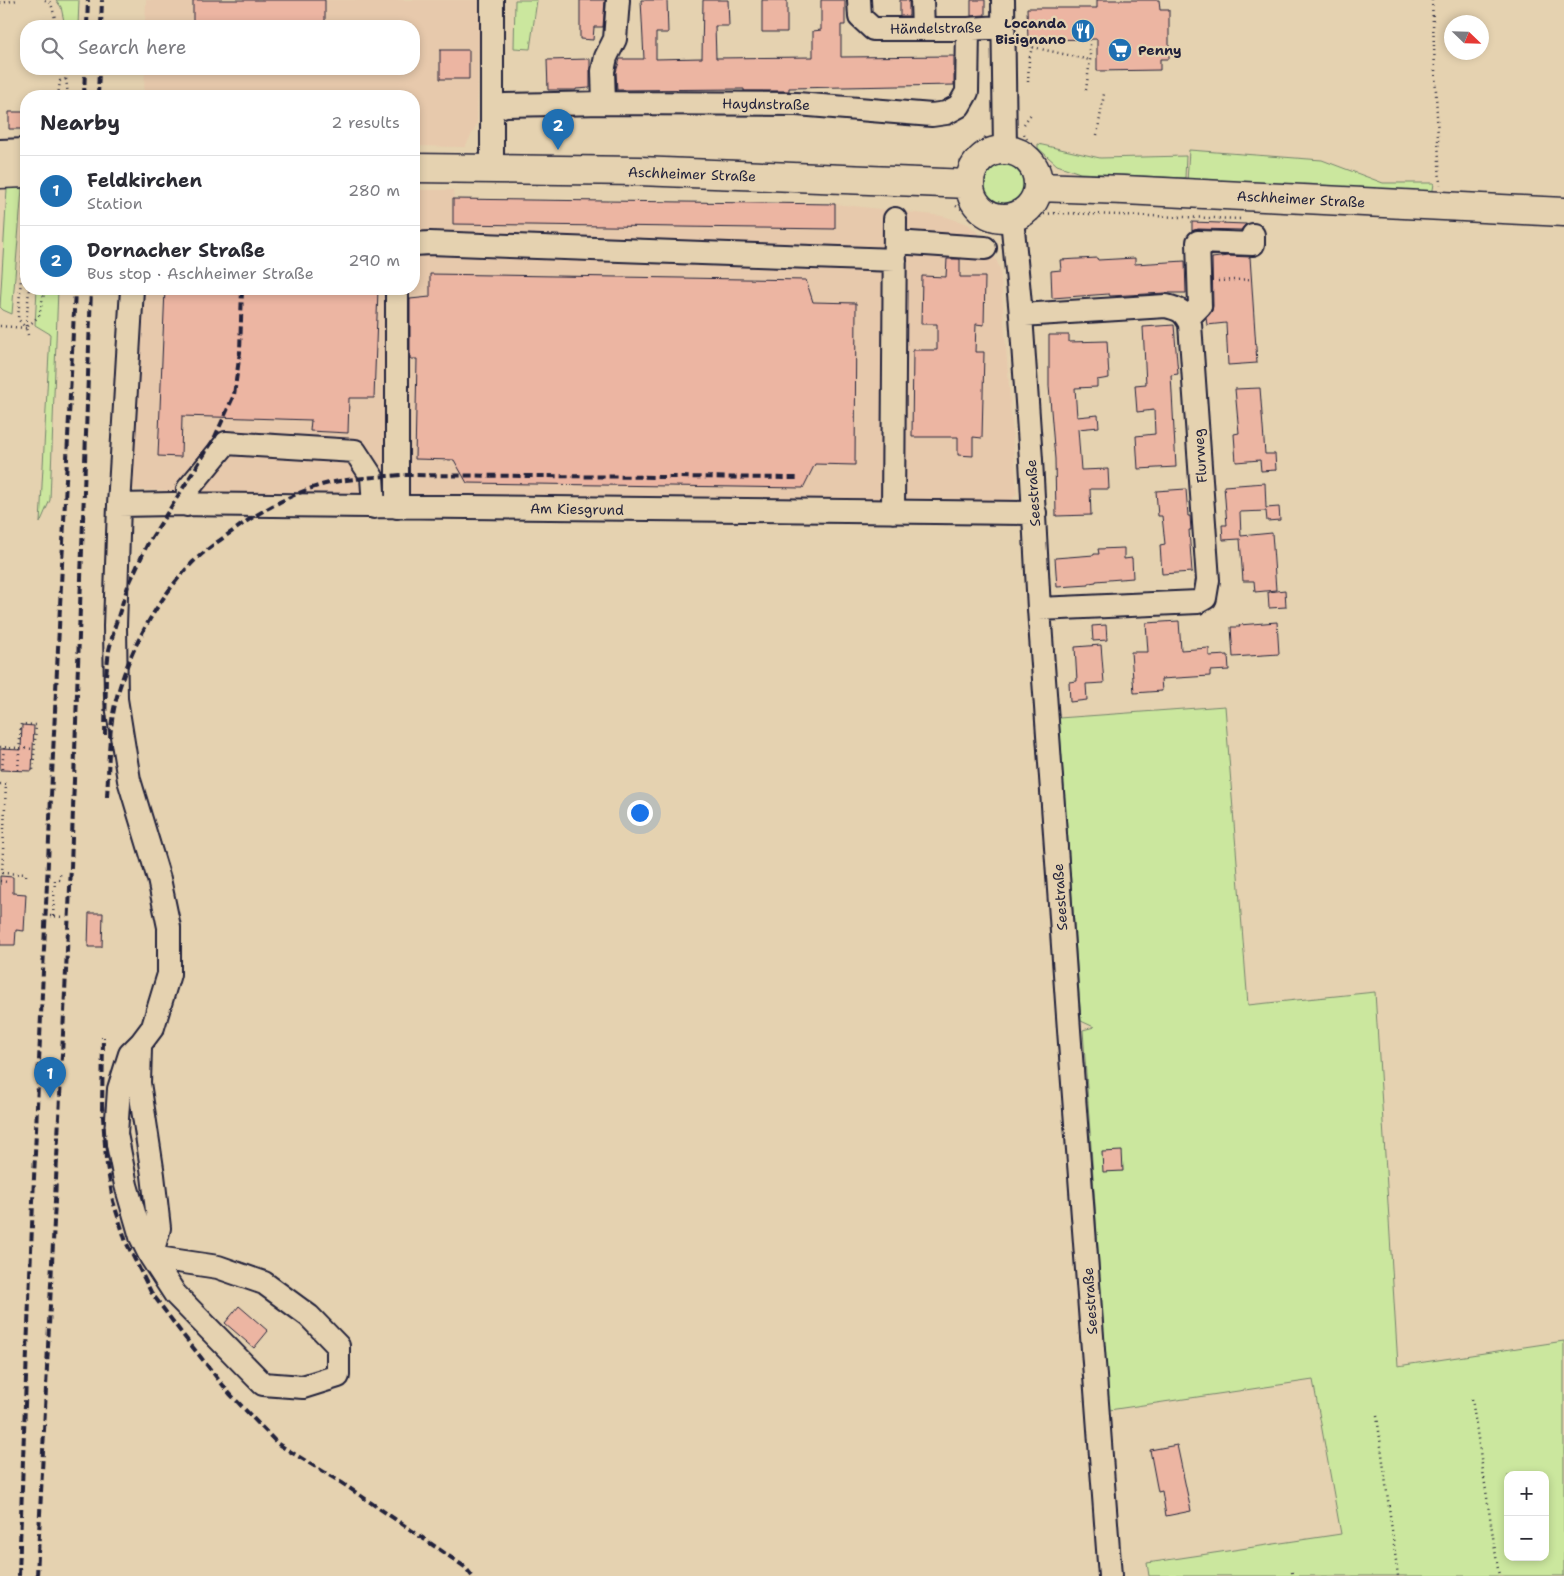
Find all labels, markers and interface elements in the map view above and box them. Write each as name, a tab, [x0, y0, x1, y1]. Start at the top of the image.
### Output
place label: Locanda Bisignano	[995, 14, 1066, 48]
north arrow	[1444, 15, 1489, 60]
street label: Händelstraße	[890, 18, 982, 38]
restaurant icon: Locanda Bisignano	[1070, 18, 1096, 44]
search box	[20, 20, 420, 75]
icon: search	[38, 34, 66, 62]
text: Search here	[78, 35, 187, 60]
supermarket icon: Penny	[1107, 37, 1133, 63]
place label: Penny	[1138, 41, 1182, 59]
street label: Haydnstraße	[722, 94, 810, 114]
text: Nearby	[40, 109, 120, 137]
pin: 2	[542, 109, 574, 150]
text: 2 results	[331, 112, 400, 133]
street label: Aschheimer Straße	[628, 163, 757, 185]
text: Feldkirchen	[87, 168, 202, 193]
text: 1	[52, 180, 60, 201]
text: 280 m	[348, 180, 400, 201]
street label: Aschheimer Straße	[1236, 187, 1366, 211]
text: Station	[87, 193, 143, 214]
text: Dornacher Straße	[87, 238, 265, 263]
text: 2	[50, 250, 62, 271]
text: 290 m	[348, 250, 400, 271]
text: Bus stop · Aschheimer Straße	[87, 263, 314, 284]
street label: Flurweg	[1189, 428, 1211, 484]
street label: Seestraße	[1022, 459, 1044, 527]
street label: Am Kiesgrund	[530, 499, 624, 519]
your location	[627, 800, 653, 826]
street label: Seestraße	[1049, 863, 1071, 931]
pin: 1	[34, 1057, 66, 1098]
street label: Seestraße	[1079, 1267, 1101, 1335]
map controls	[1504, 1471, 1549, 1561]
button: +	[1504, 1471, 1549, 1516]
button: −	[1504, 1516, 1549, 1561]

